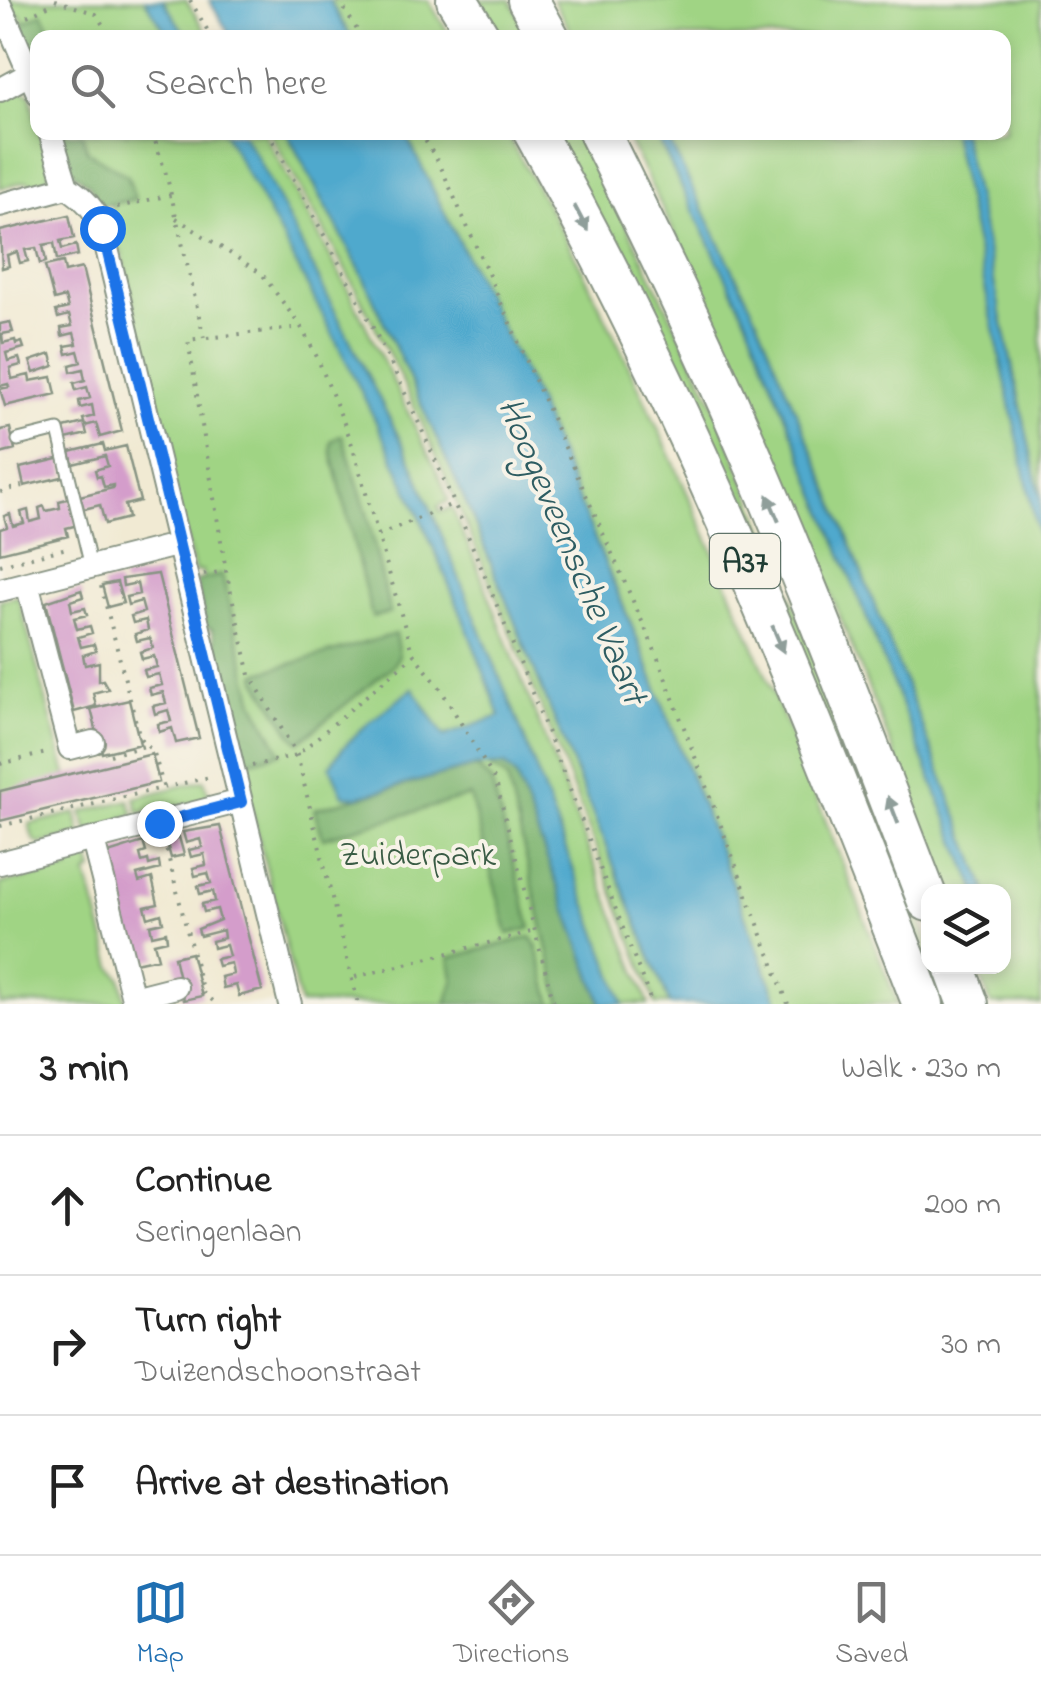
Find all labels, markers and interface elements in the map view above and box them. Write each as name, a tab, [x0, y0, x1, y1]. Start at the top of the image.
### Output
search box	[30, 30, 1011, 140]
text: Search here	[145, 57, 327, 113]
icon: search	[65, 58, 120, 113]
one-way arrow	[572, 204, 589, 233]
route start	[80, 206, 126, 252]
water label: Hoogeveensche Vaart	[480, 389, 662, 717]
one-way arrow	[765, 494, 781, 523]
road number: A37	[710, 534, 780, 588]
one-way arrow	[770, 624, 786, 654]
one-way arrow	[885, 795, 901, 825]
route end	[137, 801, 183, 847]
park label: Zuiderpark	[340, 831, 497, 882]
map controls	[921, 884, 1011, 974]
button: layers	[921, 884, 1011, 974]
text: 3 min	[40, 1039, 129, 1100]
text: Walk · 230 m	[841, 1046, 1001, 1093]
text: Continue	[135, 1154, 271, 1210]
icon: ahead	[40, 1178, 95, 1233]
text: 200 m	[925, 1182, 1001, 1229]
text: Seringenlaan	[135, 1210, 302, 1257]
text: Turn right	[135, 1294, 281, 1350]
icon: right	[40, 1318, 95, 1373]
text: 30 m	[941, 1322, 1001, 1369]
text: Duizendschoonstraat	[135, 1350, 421, 1397]
text: Arrive at destination	[135, 1457, 449, 1513]
icon: arrive	[40, 1458, 95, 1513]
tab: Map	[133, 1575, 188, 1676]
tab: Directions	[453, 1575, 570, 1676]
tab: Saved	[835, 1575, 908, 1676]

